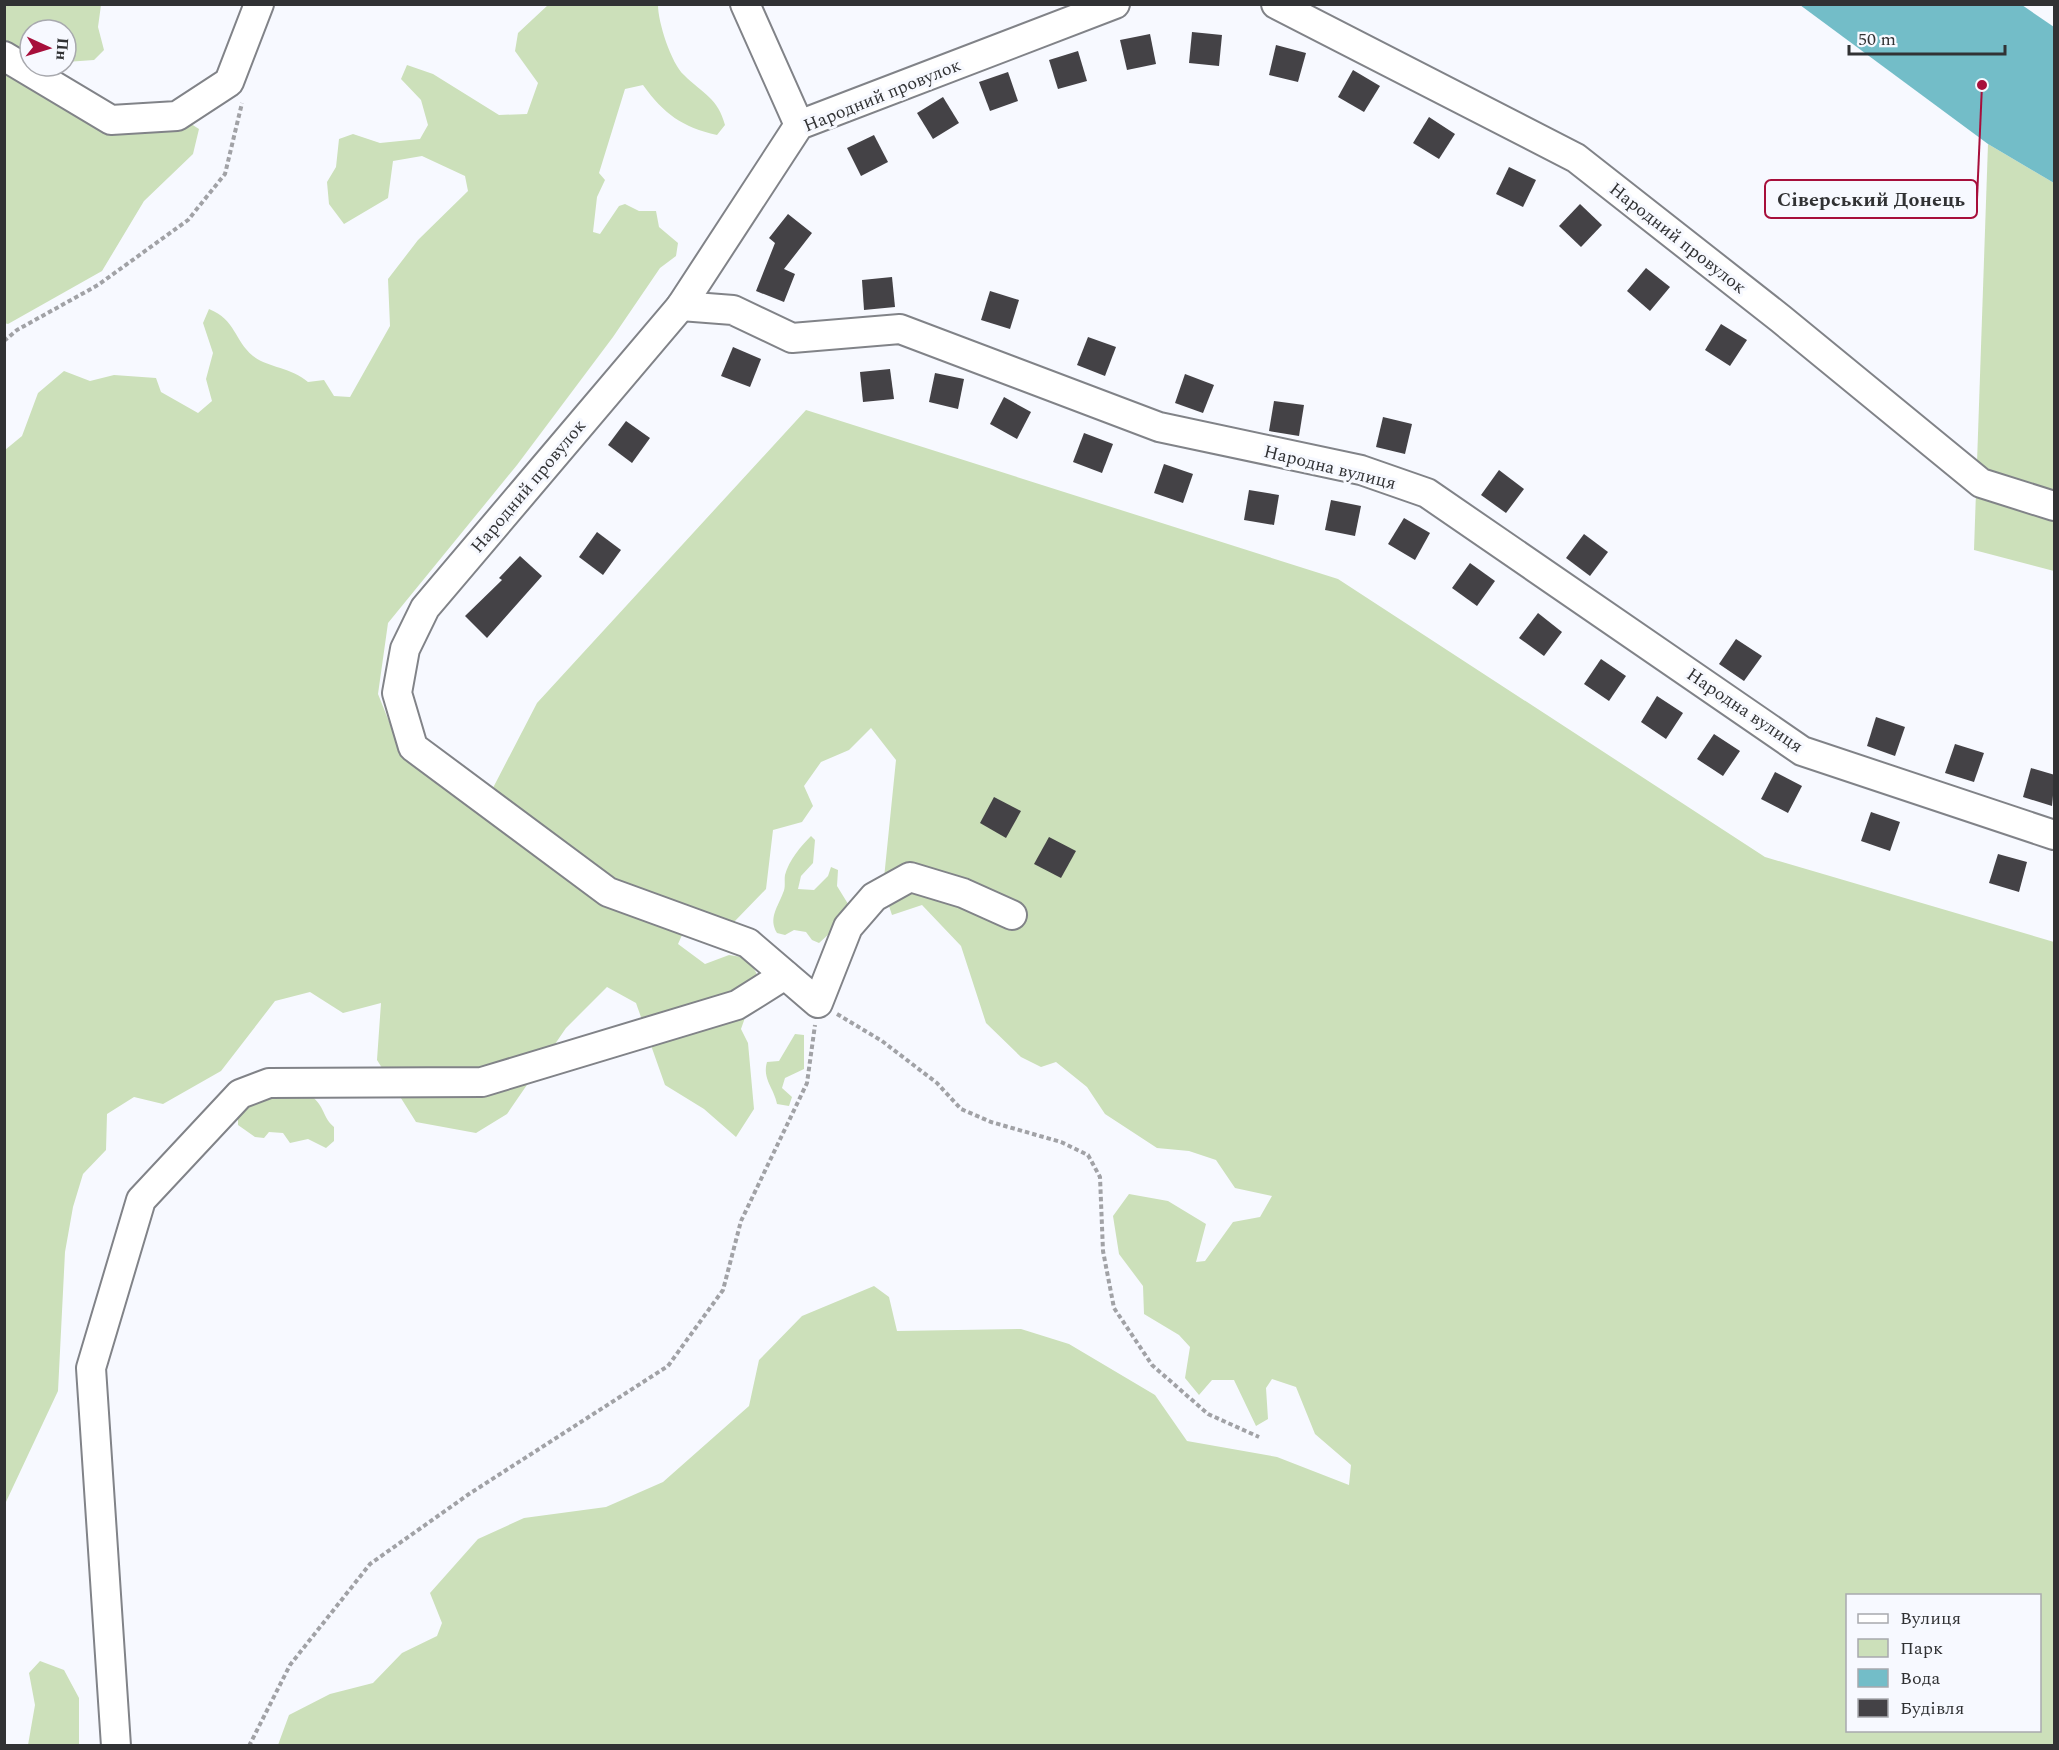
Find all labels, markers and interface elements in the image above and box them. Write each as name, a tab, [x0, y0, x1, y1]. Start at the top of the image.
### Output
north arrow	[18, 18, 78, 78]
scale bar	[1849, 18, 2005, 56]
text: 50 m	[1858, 26, 1896, 53]
text: Пн	[49, 37, 75, 61]
street label: Народний провулок	[799, 52, 965, 139]
street label: Народний провулок	[1603, 176, 1752, 301]
callout: Сіверський Донець	[1765, 180, 1977, 218]
text: Сіверський Донець	[1777, 185, 1965, 215]
street label: Народний провулок	[464, 413, 593, 559]
street label: Народна вулиця	[1261, 438, 1399, 497]
street label: Народна вулиця	[1681, 661, 1808, 760]
legend	[1846, 1594, 2041, 1732]
text: Вулиця	[1900, 1605, 1961, 1632]
text: Парк	[1900, 1635, 1943, 1662]
text: Вода	[1900, 1665, 1940, 1692]
text: Будівля	[1900, 1695, 1964, 1722]

